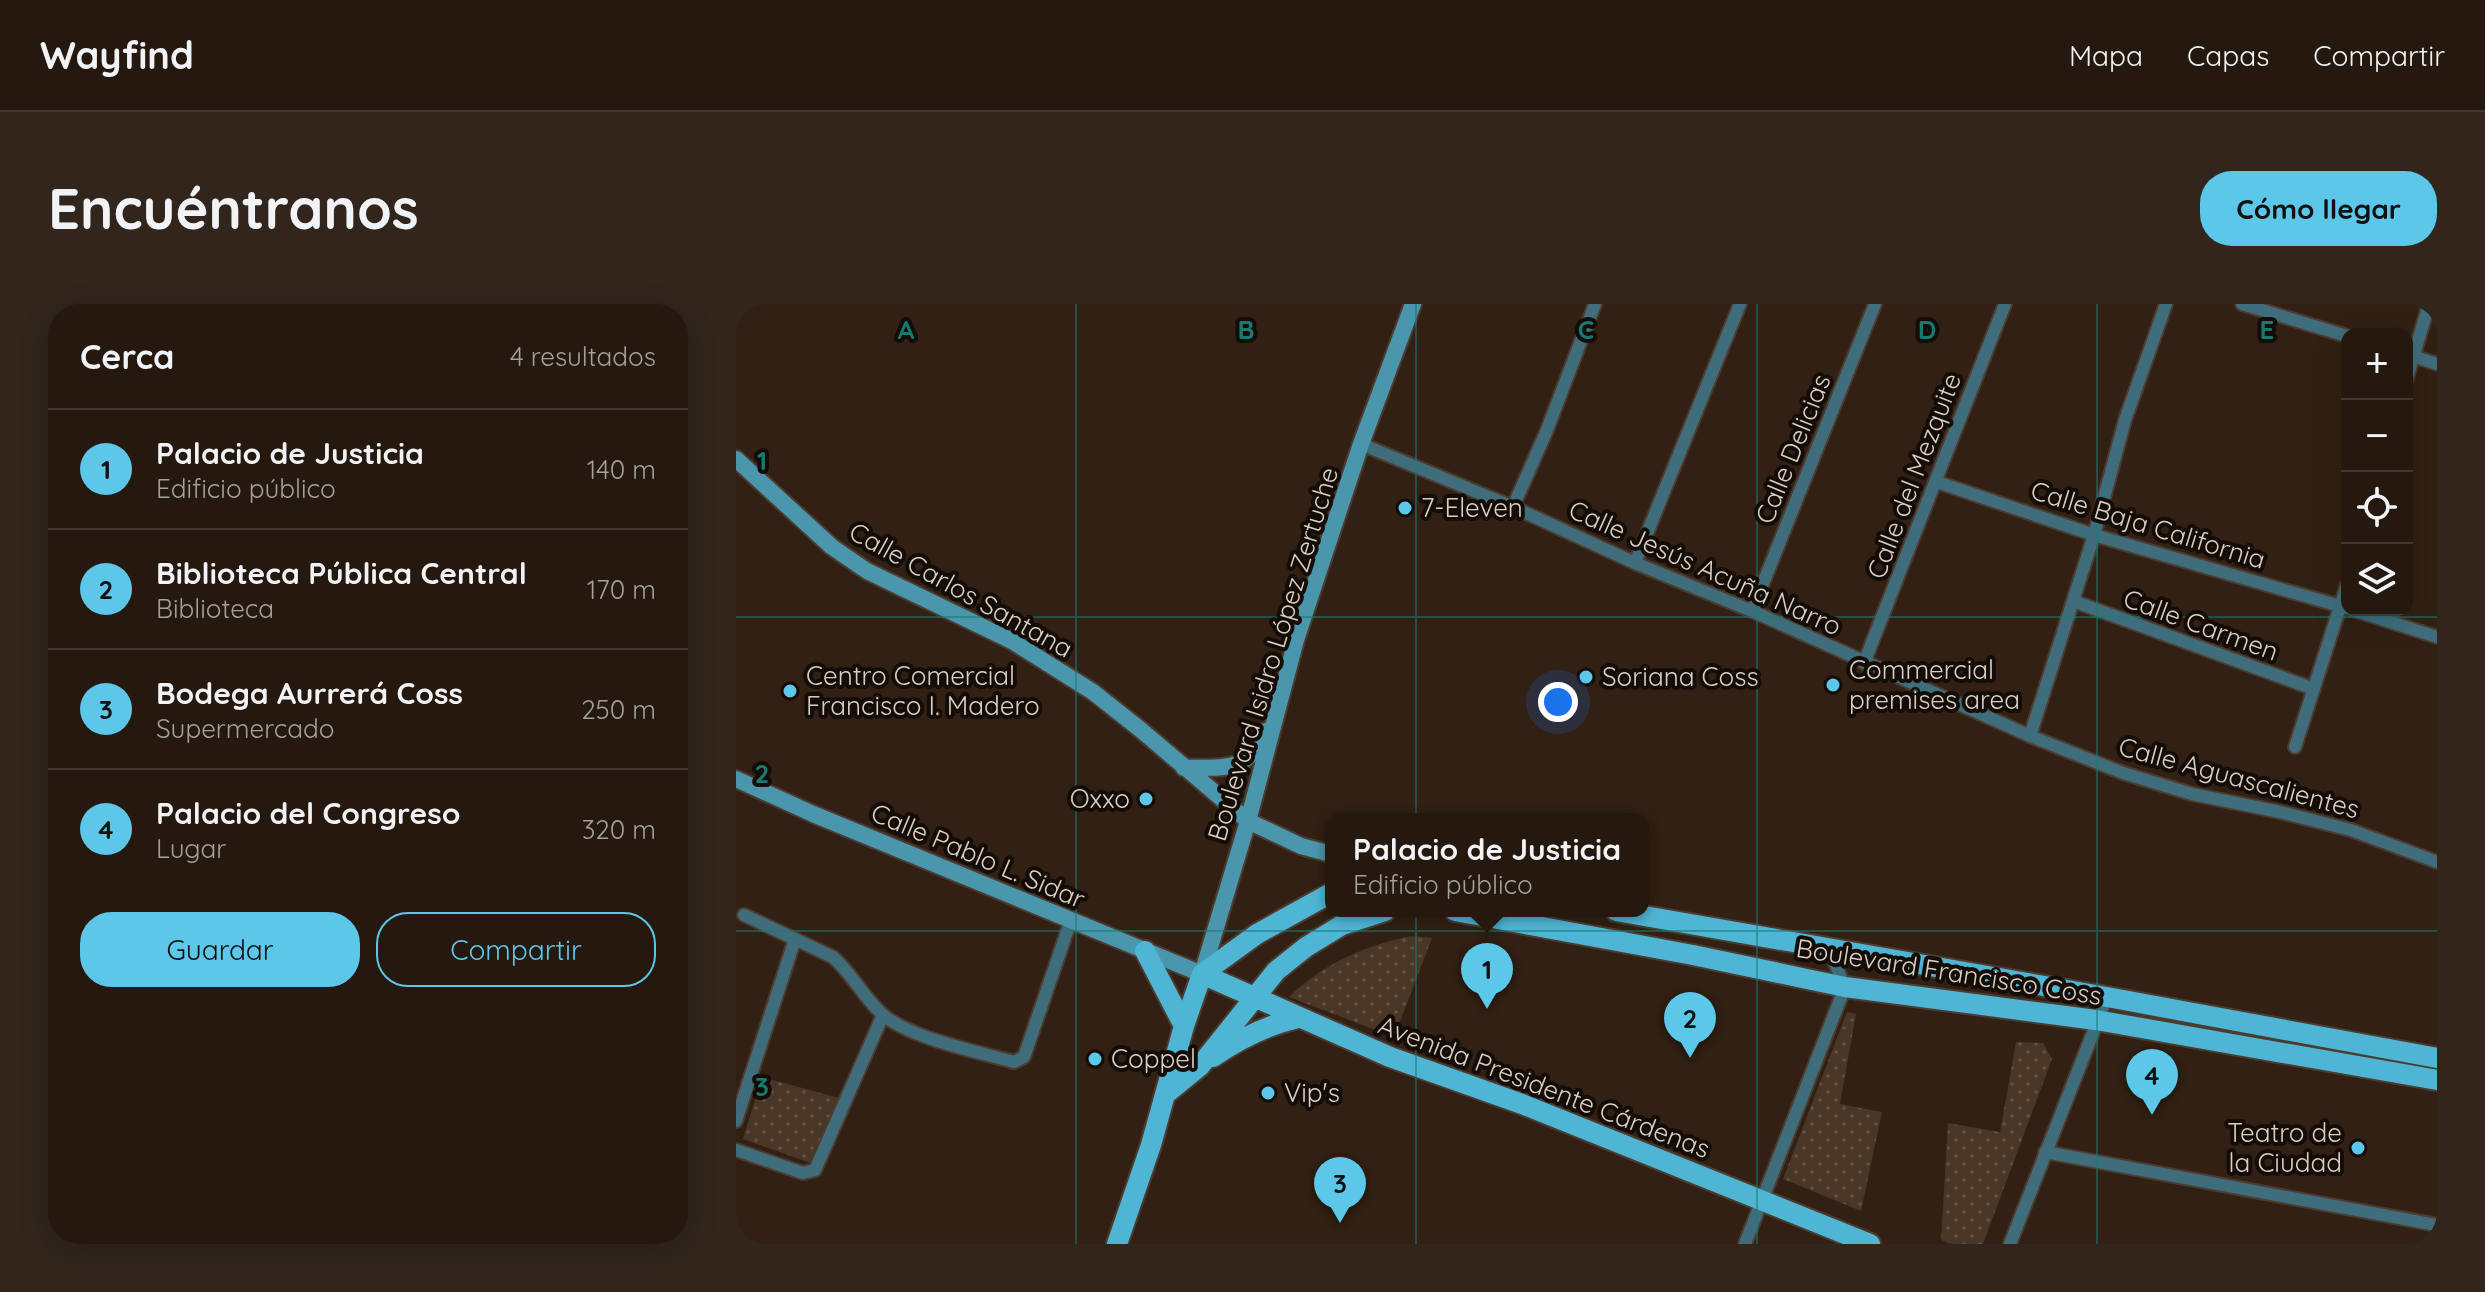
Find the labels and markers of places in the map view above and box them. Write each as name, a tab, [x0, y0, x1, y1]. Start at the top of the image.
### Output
place label: 7-Eleven	[1421, 491, 1523, 524]
marker: 7-Eleven	[1396, 499, 1414, 517]
place label: Commercial premises area	[1849, 653, 2020, 716]
place label: Centro Comercial Francisco I. Madero	[806, 659, 1040, 722]
place label: Soriana Coss	[1602, 660, 1759, 693]
marker: Soriana Coss	[1577, 668, 1595, 686]
marker: Commercial premises area	[1824, 676, 1842, 694]
marker: Centro Comercial Francisco I. Madero	[781, 682, 799, 700]
place label: Oxxo	[1070, 782, 1130, 815]
marker: Oxxo	[1137, 790, 1155, 808]
pin: 1	[1461, 943, 1513, 1009]
pin: 2	[1664, 992, 1716, 1058]
place label: Coppel	[1111, 1042, 1196, 1075]
pin: 4	[2126, 1049, 2178, 1115]
marker: Coppel	[1086, 1050, 1104, 1068]
place label: Vip's	[1284, 1076, 1340, 1109]
marker: Vip's	[1259, 1084, 1277, 1102]
place label: Teatro de la Ciudad	[2227, 1116, 2342, 1179]
marker: Teatro de la Ciudad	[2349, 1139, 2367, 1157]
pin: 3	[1314, 1157, 1366, 1223]

